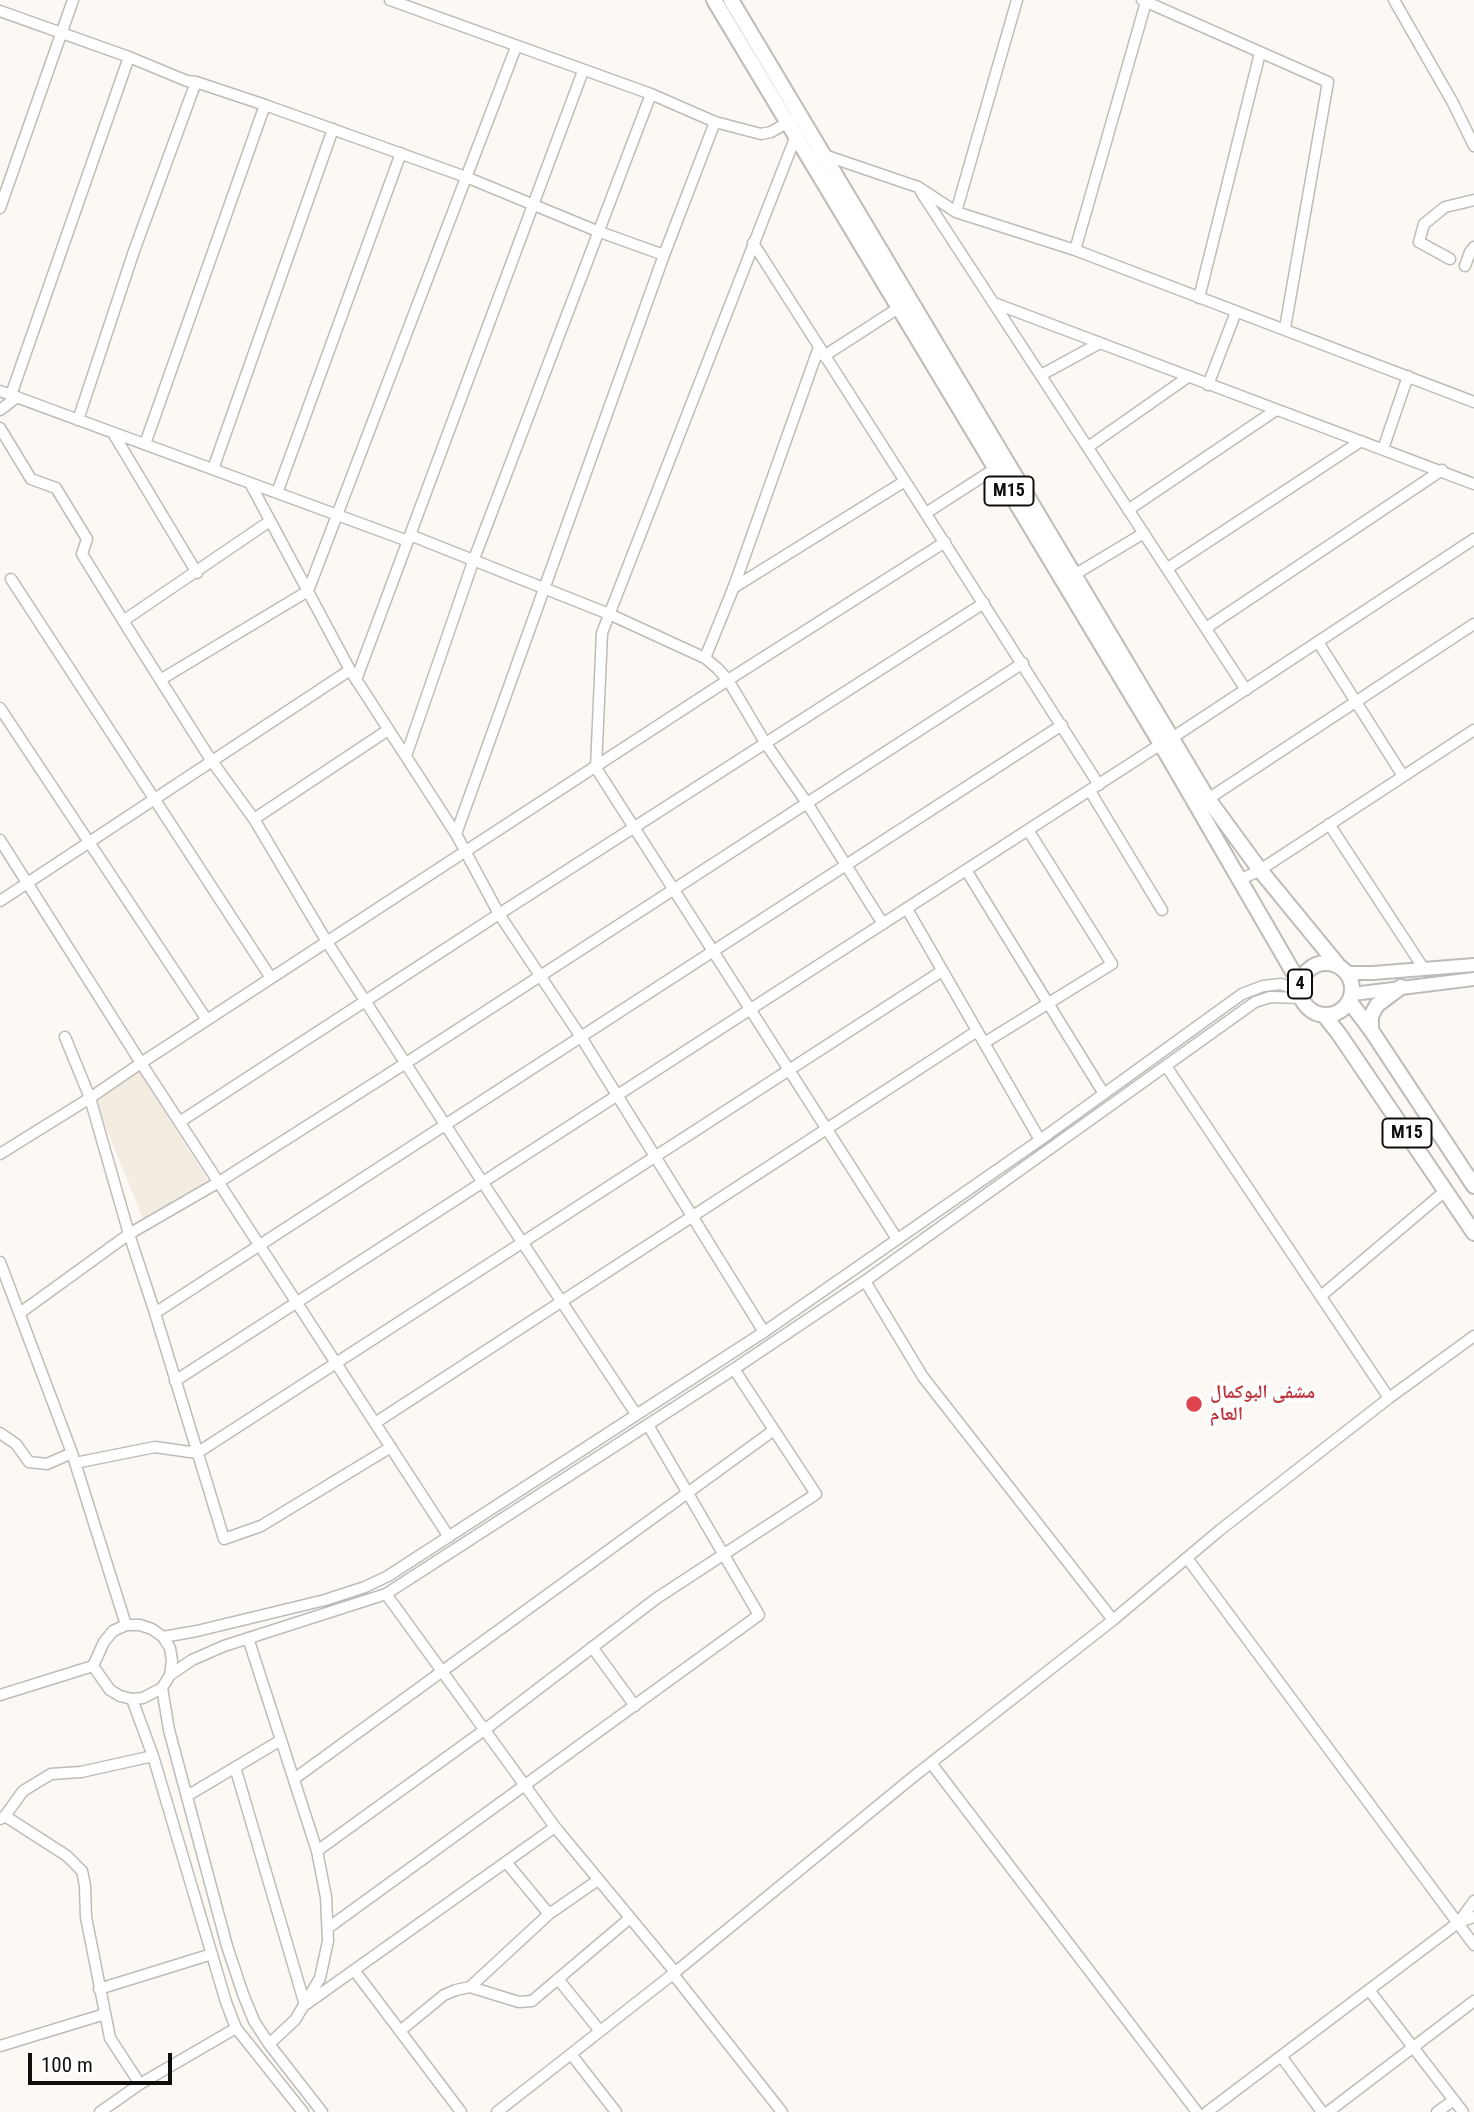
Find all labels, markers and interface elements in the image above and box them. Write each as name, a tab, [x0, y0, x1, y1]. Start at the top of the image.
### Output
road number: M15	[984, 476, 1034, 505]
road number: 4	[1288, 970, 1312, 999]
road number: M15	[1382, 1118, 1432, 1148]
place label: مشفى البوكمال العام	[1210, 1382, 1315, 1426]
marker: مشفى البوكمال العام	[1184, 1394, 1204, 1414]
scale bar	[32, 2038, 175, 2082]
text: 100 m	[41, 2053, 93, 2077]

